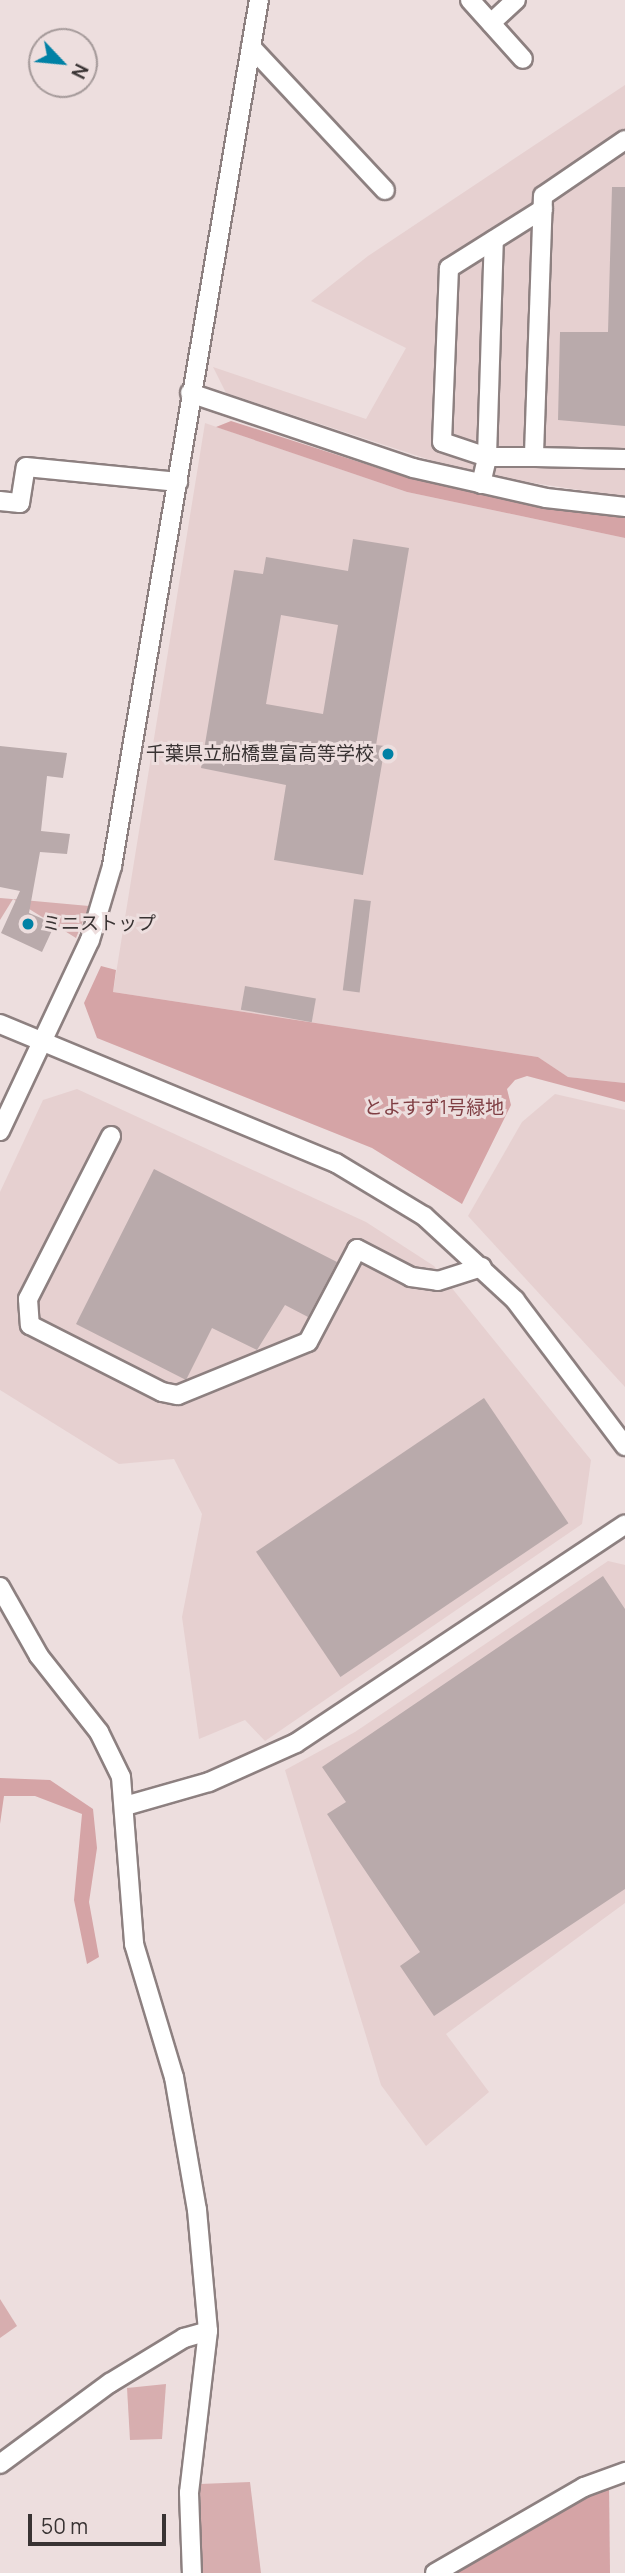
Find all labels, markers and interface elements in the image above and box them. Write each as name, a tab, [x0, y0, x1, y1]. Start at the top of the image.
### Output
north arrow	[28, 28, 98, 98]
text: N	[65, 59, 95, 83]
place label: 千葉県立船橋豊富高等学校	[146, 743, 374, 765]
marker: 千葉県立船橋豊富高等学校	[380, 746, 396, 762]
place label: ミニストップ	[42, 913, 156, 935]
marker: ミニストップ	[20, 916, 36, 932]
park label: とよすず1号緑地	[364, 1097, 504, 1119]
scale bar	[32, 2500, 170, 2544]
text: 50 m	[41, 2512, 88, 2540]

